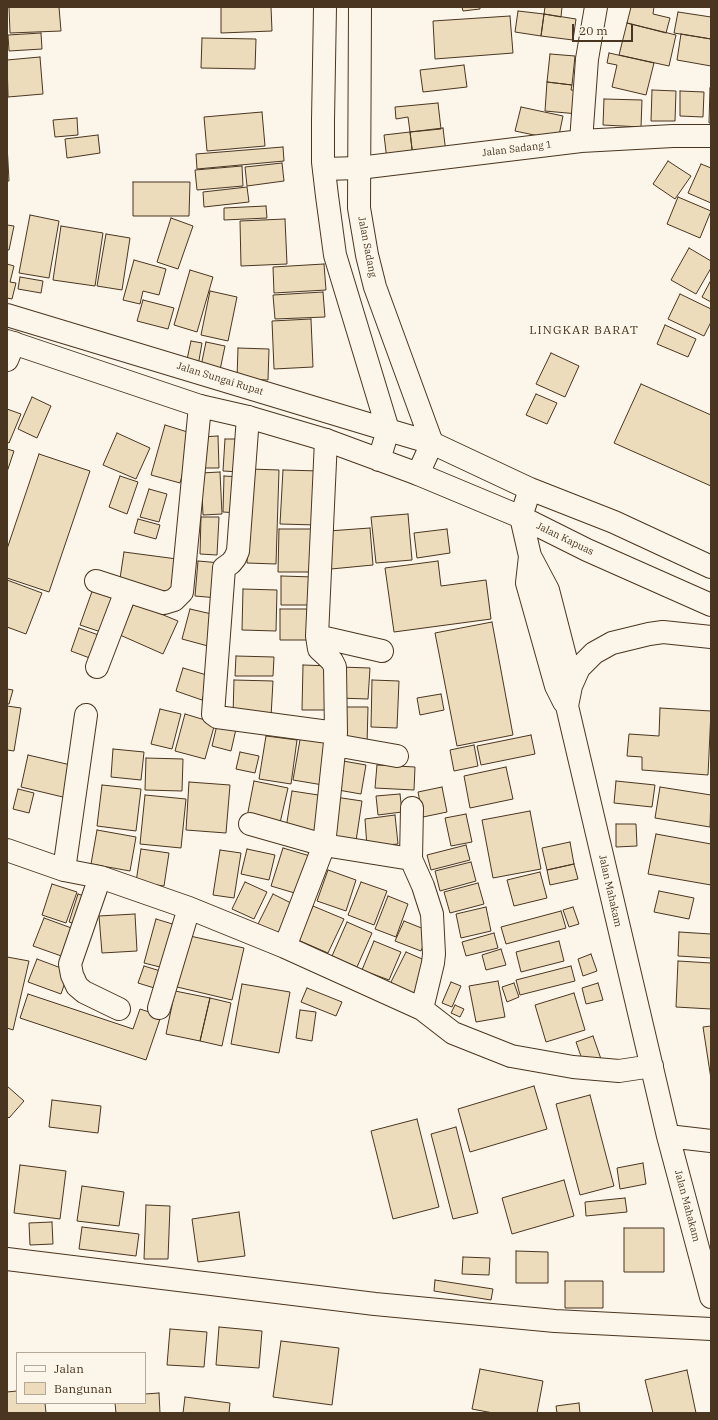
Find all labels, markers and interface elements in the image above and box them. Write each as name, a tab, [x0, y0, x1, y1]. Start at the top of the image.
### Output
scale bar	[574, 16, 635, 42]
text: 20 m	[579, 23, 608, 38]
street label: Jalan Sadang 1	[481, 139, 553, 159]
street label: Jalan Sadang	[355, 215, 379, 279]
district label: LINGKAR BARAT	[529, 324, 639, 338]
street label: Jalan Sungai Rupat	[175, 360, 265, 398]
street label: Jalan Kapuas	[534, 520, 596, 558]
street label: Jalan Mahakam	[596, 854, 624, 928]
street label: Jalan Mahakam	[672, 1169, 702, 1243]
legend	[16, 1352, 146, 1404]
text: Jalan	[54, 1361, 84, 1376]
text: Bangunan	[54, 1381, 112, 1396]

